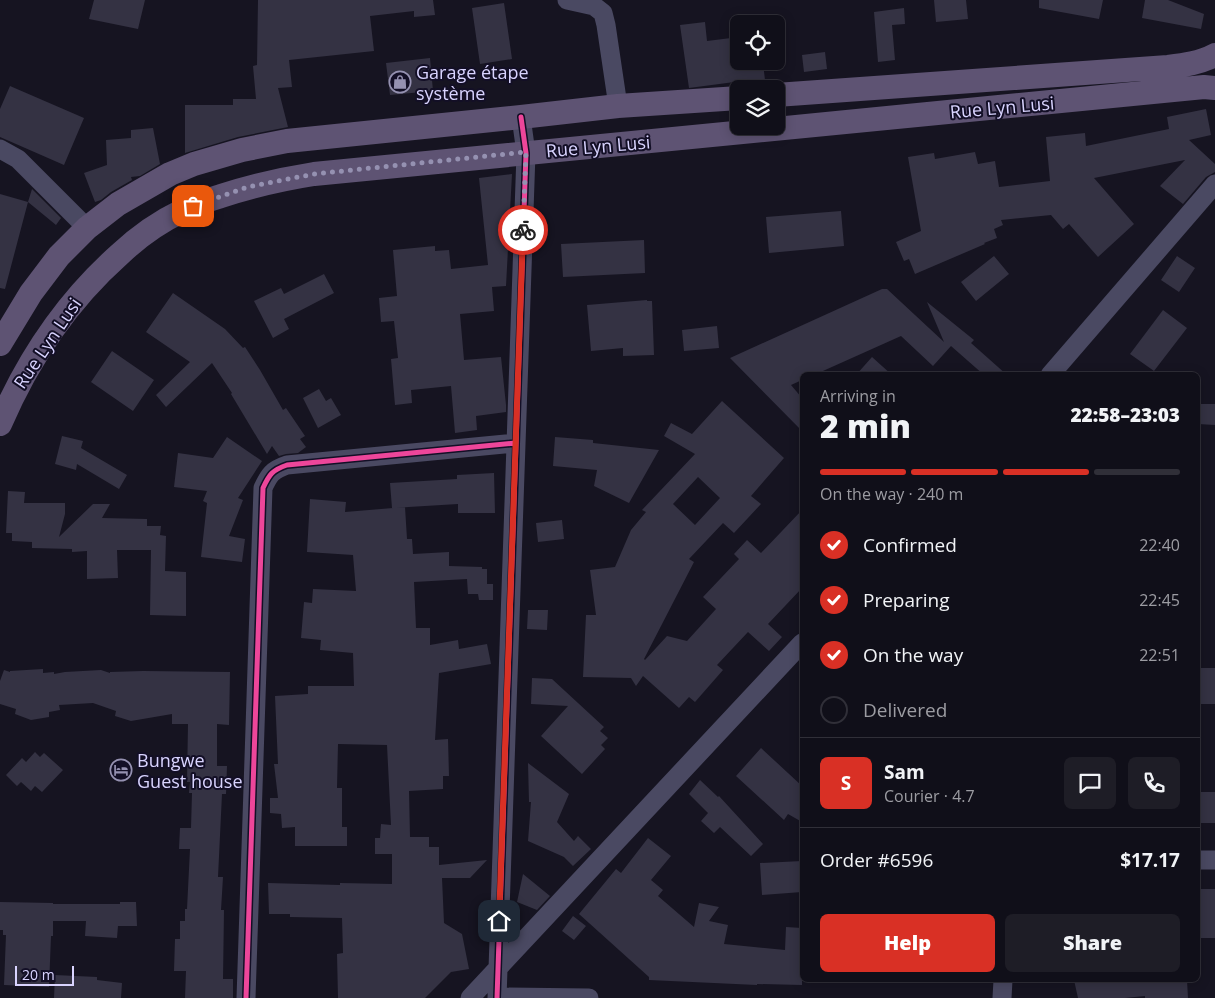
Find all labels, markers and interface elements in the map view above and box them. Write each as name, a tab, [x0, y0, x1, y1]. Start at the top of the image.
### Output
map controls	[730, 15, 785, 135]
button: locate	[730, 15, 785, 70]
place label: Garage étape système	[416, 60, 529, 105]
shop icon: Garage étape système	[388, 70, 412, 94]
button: layers	[730, 80, 785, 135]
street label: Rue Lyn Lusi	[949, 90, 1055, 124]
street label: Rue Lyn Lusi	[545, 129, 651, 163]
pin	[172, 185, 214, 227]
icon: bag	[179, 192, 207, 220]
courier	[498, 205, 548, 255]
icon: bike	[509, 216, 537, 244]
street label: Rue Lyn Lusi	[8, 293, 86, 393]
text: Arriving in	[820, 385, 896, 407]
text: 22:58–23:03	[1070, 402, 1180, 428]
text: 2 min	[820, 404, 911, 447]
text: On the way · 240 m	[820, 483, 963, 505]
icon: check	[820, 531, 848, 559]
text: Confirmed	[863, 532, 957, 558]
text: 22:40	[1139, 534, 1180, 556]
icon: check	[820, 586, 848, 614]
text: Preparing	[863, 587, 950, 613]
text: 22:45	[1139, 589, 1180, 611]
icon: check	[820, 641, 848, 669]
text: On the way	[863, 642, 963, 668]
text: 22:51	[1139, 644, 1180, 666]
text: Delivered	[863, 697, 947, 723]
place label: Bungwe Guest house	[137, 748, 243, 793]
button: chat	[1064, 757, 1116, 809]
button: phone	[1128, 757, 1180, 809]
hotel icon: Bungwe Guest house	[109, 758, 133, 782]
text: Sam	[884, 759, 925, 785]
text: S	[841, 770, 851, 796]
text: Courier · 4.7	[884, 785, 975, 807]
text: Order #6596	[820, 847, 933, 873]
text: $17.17	[1120, 847, 1180, 873]
pin	[478, 900, 520, 942]
icon: home	[485, 907, 513, 935]
button: Help	[820, 914, 995, 972]
button: Share	[1005, 914, 1180, 972]
scale bar	[15, 963, 74, 986]
text: 20 m	[22, 965, 55, 984]

